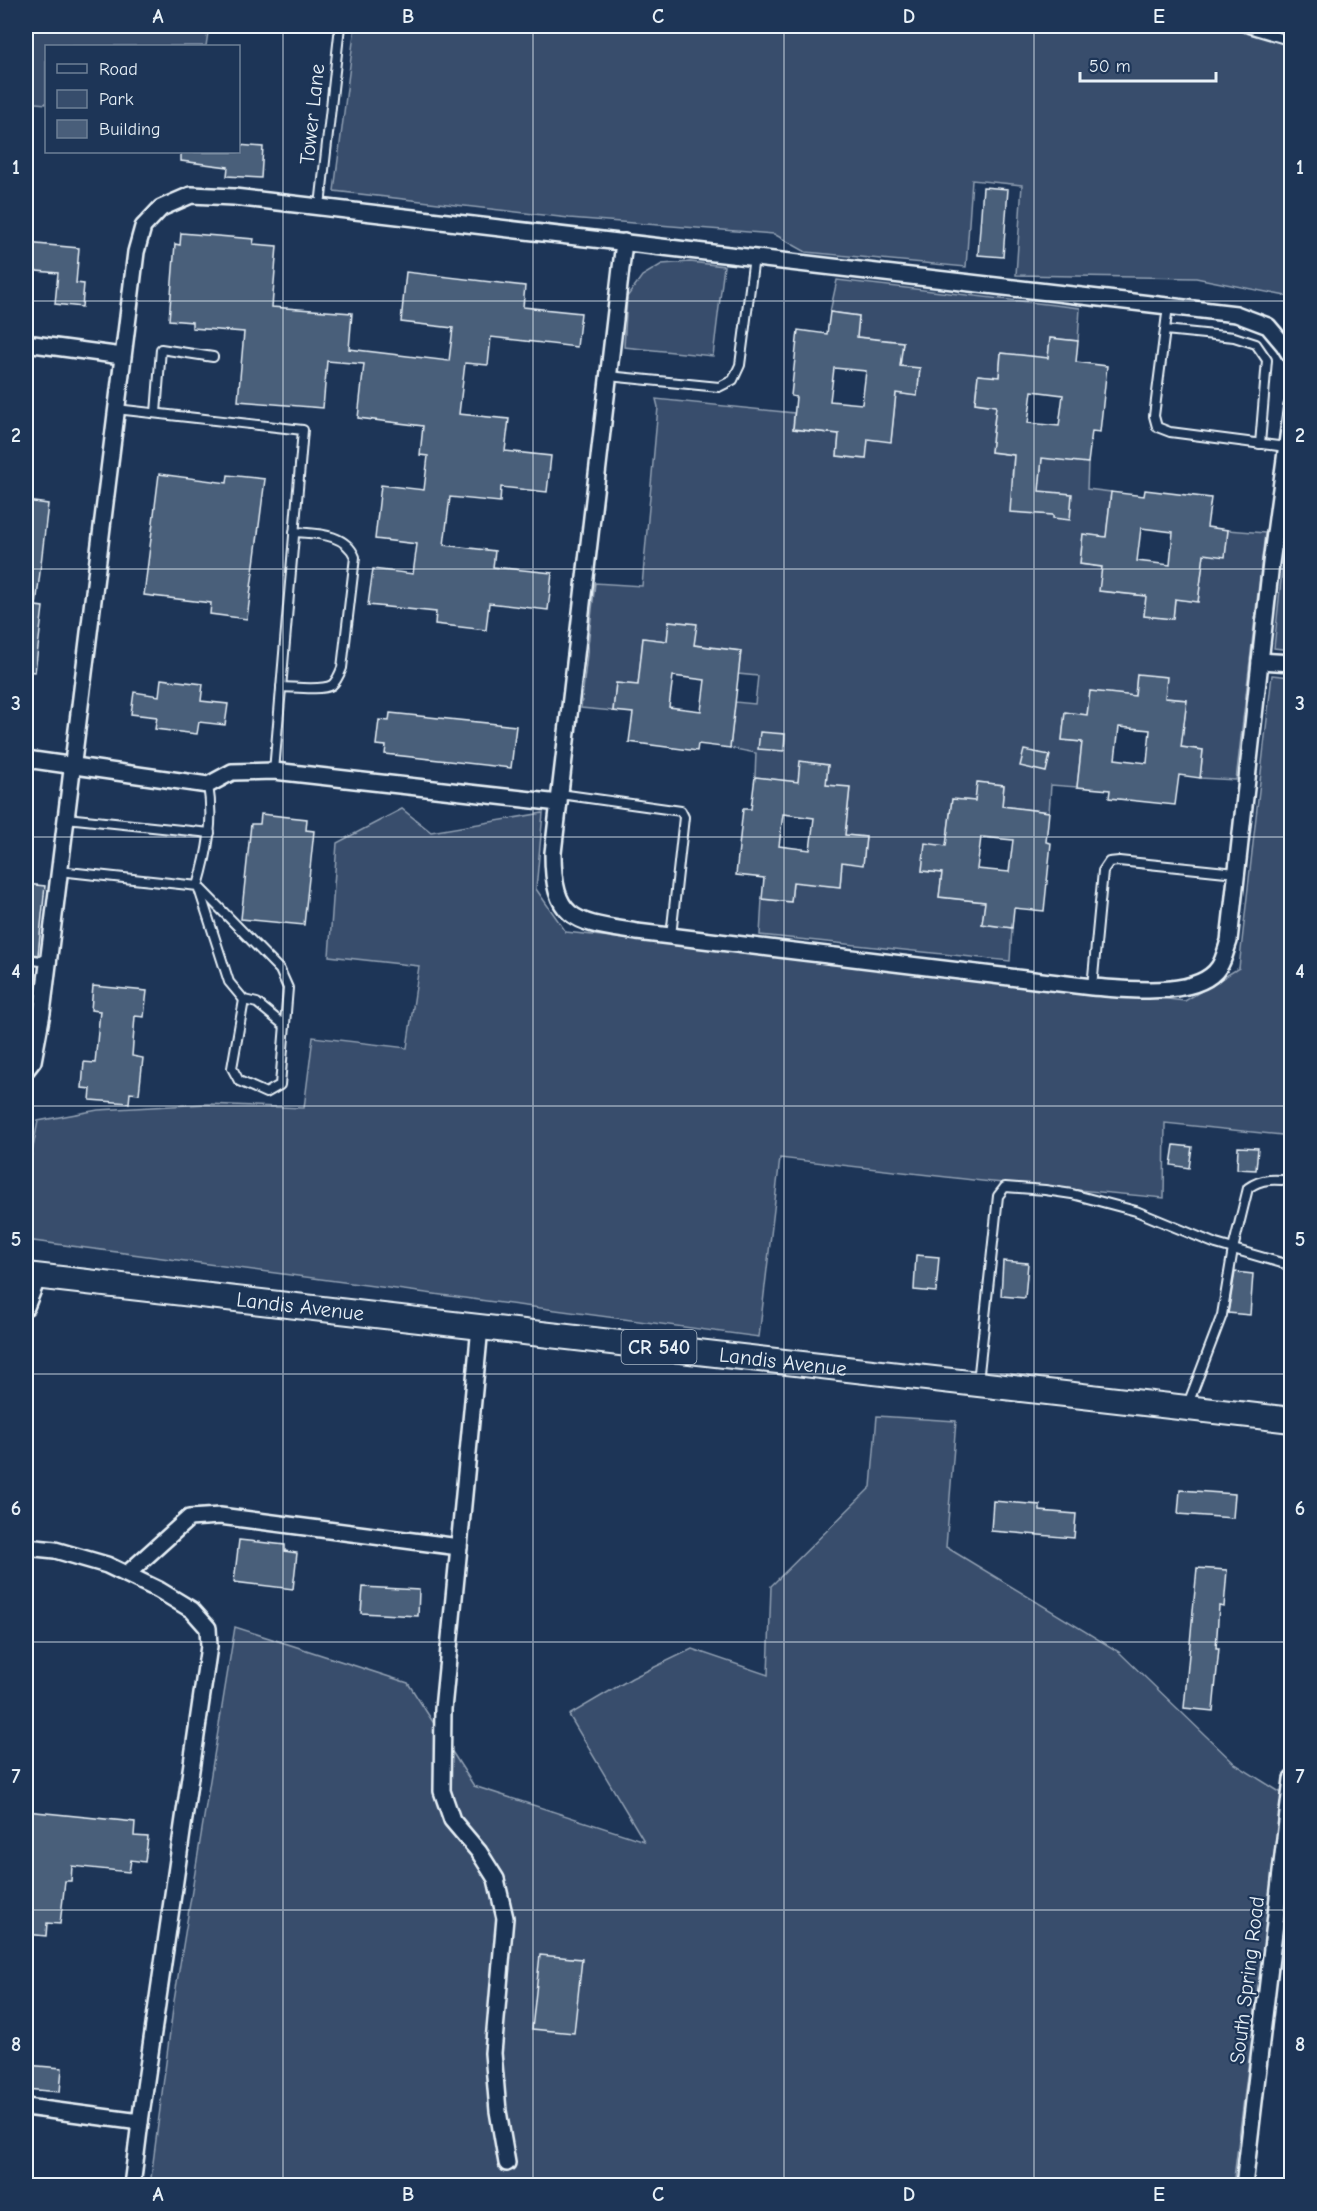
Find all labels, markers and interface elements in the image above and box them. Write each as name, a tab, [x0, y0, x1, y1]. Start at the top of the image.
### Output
text: A	[152, 5, 164, 28]
text: B	[402, 5, 414, 28]
text: C	[652, 5, 664, 28]
text: D	[903, 5, 915, 28]
text: E	[1153, 5, 1165, 28]
legend	[45, 45, 240, 153]
scale bar	[1080, 45, 1216, 83]
text: 50 m	[1089, 56, 1131, 77]
text: Road	[99, 59, 138, 80]
street label: Tower Lane	[295, 62, 329, 166]
text: Park	[99, 89, 134, 110]
text: Building	[99, 119, 161, 140]
text: 1	[12, 156, 20, 179]
text: 1	[1296, 156, 1304, 179]
text: 2	[11, 424, 21, 447]
text: 2	[1295, 424, 1305, 447]
text: 3	[11, 692, 21, 715]
text: 3	[1295, 692, 1305, 715]
text: 4	[11, 960, 21, 983]
text: 4	[1295, 960, 1305, 983]
text: 5	[11, 1228, 21, 1251]
text: 5	[1295, 1228, 1305, 1251]
street label: Landis Avenue	[235, 1287, 365, 1326]
road number: CR 540	[622, 1330, 696, 1364]
street label: Landis Avenue	[718, 1342, 848, 1381]
text: 6	[11, 1497, 21, 1520]
text: 6	[1295, 1497, 1305, 1520]
text: 7	[12, 1765, 21, 1788]
text: 7	[1296, 1765, 1305, 1788]
street label: South Spring Road	[1225, 1895, 1269, 2065]
text: 8	[11, 2033, 21, 2056]
text: 8	[1295, 2033, 1305, 2056]
text: A	[152, 2183, 164, 2206]
text: B	[402, 2183, 414, 2206]
text: C	[652, 2183, 664, 2206]
text: D	[903, 2183, 915, 2206]
text: E	[1153, 2183, 1165, 2206]

